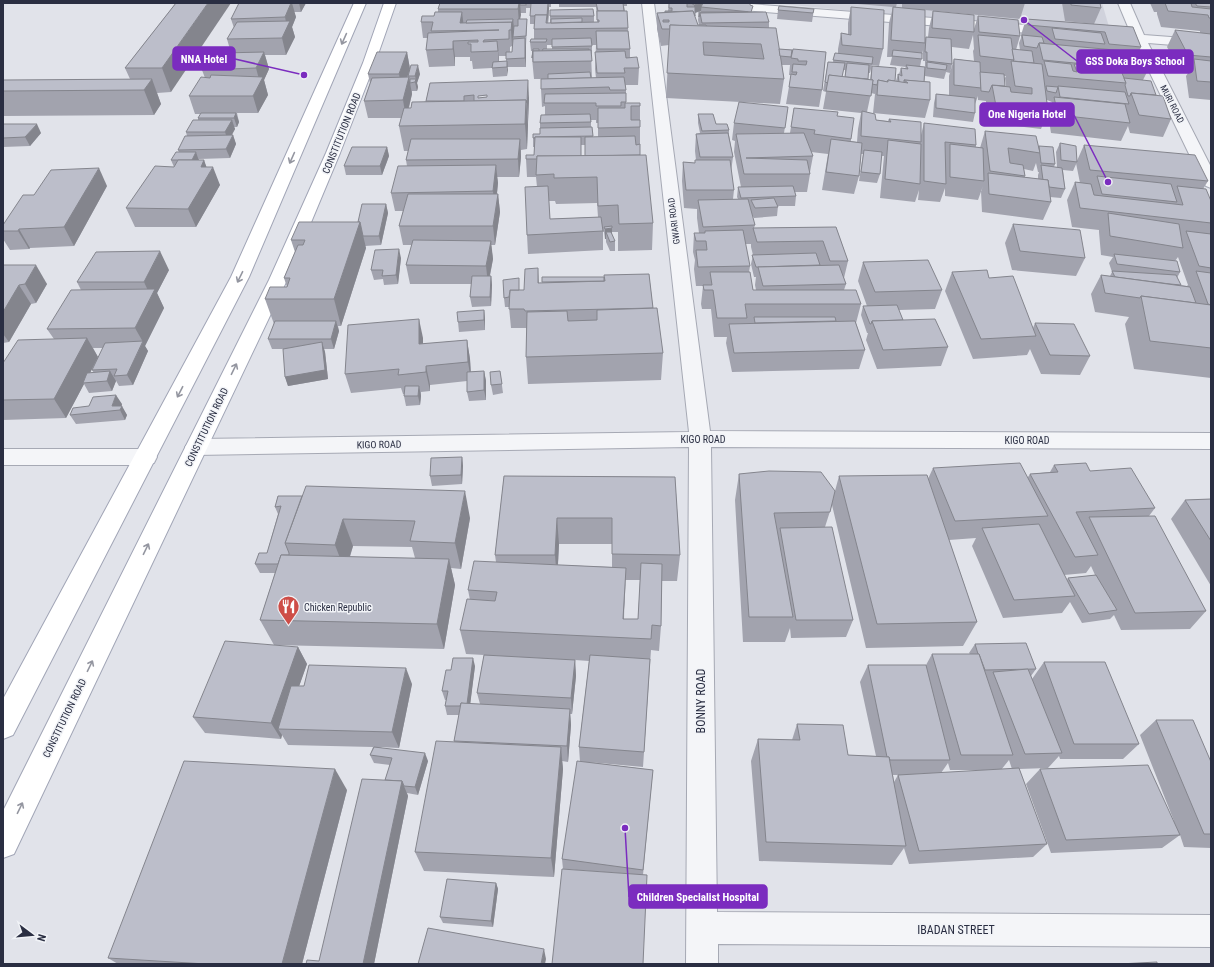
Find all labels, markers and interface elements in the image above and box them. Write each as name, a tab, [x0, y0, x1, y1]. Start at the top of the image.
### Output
one-way arrow	[340, 32, 348, 44]
callout: NNA Hotel	[173, 47, 235, 70]
callout: GSS Doka Boys School	[1077, 50, 1193, 73]
text: NNA Hotel	[181, 53, 227, 66]
text: GSS Doka Boys School	[1085, 55, 1185, 68]
street label: MURI ROAD	[1158, 83, 1186, 125]
street label: CONSTITUTION ROAD	[320, 91, 363, 175]
callout: One Nigeria Hotel	[980, 103, 1074, 126]
text: One Nigeria Hotel	[988, 108, 1066, 121]
one-way arrow	[288, 151, 296, 163]
street label: GWARI ROAD	[666, 197, 682, 245]
one-way arrow	[236, 271, 243, 283]
one-way arrow	[231, 363, 238, 375]
one-way arrow	[176, 386, 183, 398]
street label: CONSTITUTION ROAD	[183, 386, 230, 468]
street label: KIGO ROAD	[681, 434, 726, 445]
street label: KIGO ROAD	[1005, 435, 1050, 446]
street label: KIGO ROAD	[356, 439, 402, 450]
one-way arrow	[143, 543, 151, 555]
restaurant icon: Chicken Republic	[276, 594, 302, 627]
place label: Chicken Republic	[304, 602, 372, 613]
one-way arrow	[87, 660, 94, 672]
street label: BONNY ROAD	[694, 668, 708, 733]
street label: CONSTITUTION ROAD	[41, 677, 88, 759]
one-way arrow	[17, 802, 24, 814]
callout: Children Specialist Hospital	[629, 885, 767, 908]
text: Children Specialist Hospital	[637, 891, 759, 904]
north arrow	[12, 915, 52, 955]
street label: IBADAN STREET	[917, 923, 995, 937]
text: N	[34, 933, 48, 943]

